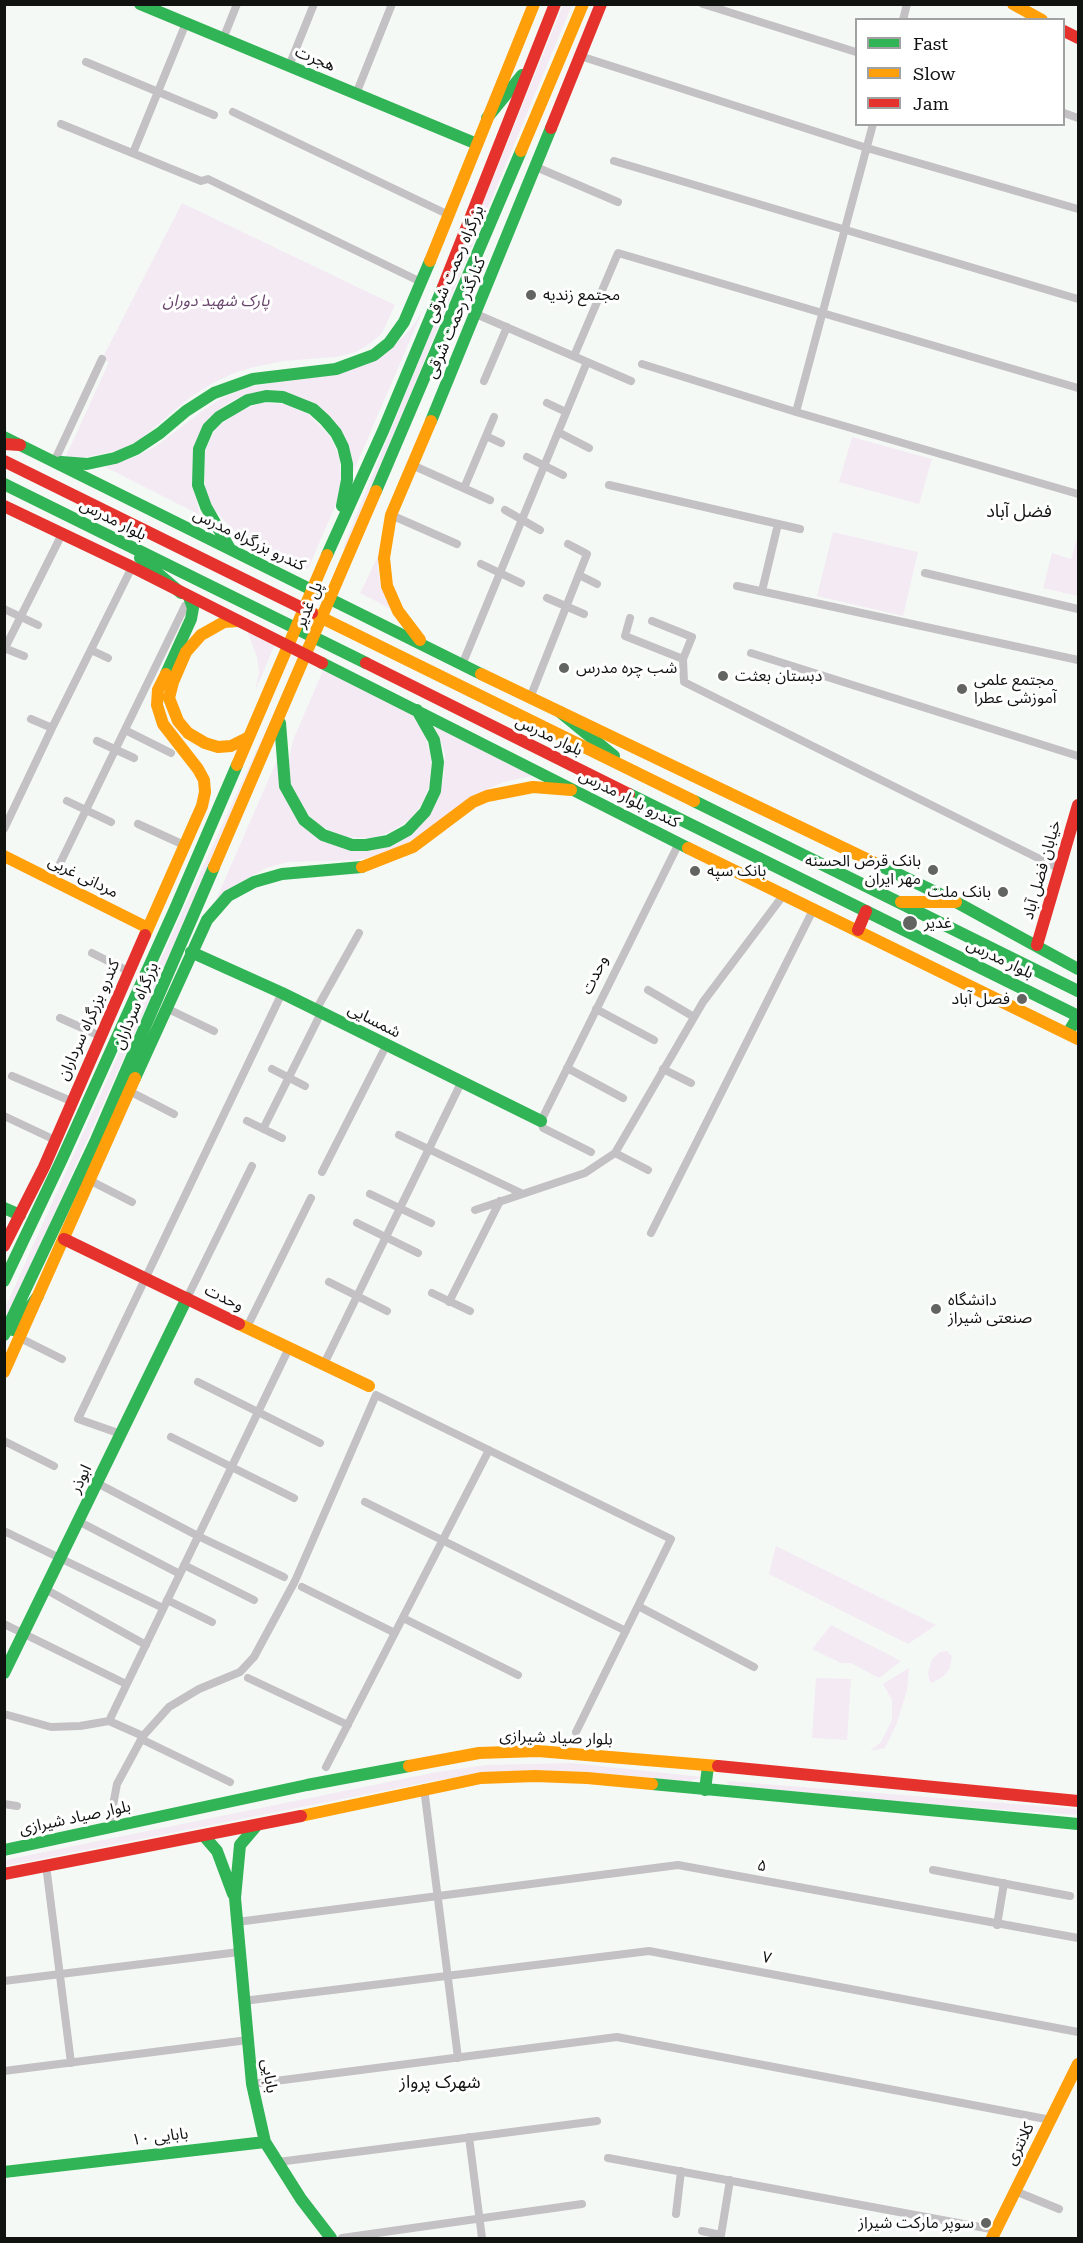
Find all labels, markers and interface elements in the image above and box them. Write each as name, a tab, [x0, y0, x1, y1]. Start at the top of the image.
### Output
legend	[855, 18, 1065, 126]
text: Fast	[913, 33, 948, 54]
street label: هجرت	[292, 42, 338, 76]
text: Slow	[913, 63, 955, 84]
text: Jam	[913, 93, 949, 114]
street label: بزرگراه رحمت شرقی	[422, 202, 488, 326]
street label: کنارگذر رحمت شرقی	[422, 255, 490, 381]
place label: مجتمع زندیه	[543, 285, 620, 305]
marker: مجتمع زندیه	[524, 288, 538, 302]
park label: پارک شهید دوران	[163, 291, 269, 311]
street label: بلوار مدرس	[77, 495, 149, 545]
district label: فضل آباد	[986, 501, 1052, 523]
street label: کندرو بزرگراه مدرس	[190, 505, 308, 575]
street label: پل غدیر	[291, 579, 327, 631]
place label: شب چره مدرس	[576, 658, 677, 678]
marker: شب چره مدرس	[557, 661, 571, 675]
place label: دبستان بعثت	[735, 666, 822, 686]
marker: دبستان بعثت	[716, 669, 730, 683]
place label: مجتمع علمی آموزشی عطرا	[974, 670, 1057, 708]
marker: مجتمع علمی آموزشی عطرا	[955, 682, 969, 696]
street label: بلوار مدرس	[512, 712, 586, 760]
street label: کندرو بلوار مدرس	[576, 766, 682, 832]
street label: خیابان فضل آباد	[1019, 818, 1065, 922]
place label: بانک قرض الحسنه مهر ایران	[805, 851, 921, 889]
street label: مردانی غربی	[45, 852, 121, 902]
place label: بانک سپه	[707, 861, 766, 881]
marker: بانک قرض الحسنه مهر ایران	[926, 863, 940, 877]
marker: بانک سپه	[688, 864, 702, 878]
place label: بانک ملت	[927, 882, 991, 902]
marker: بانک ملت	[996, 885, 1010, 899]
place label: غدیر	[924, 913, 952, 933]
marker: غدیر	[901, 914, 919, 932]
street label: بلوار مدرس	[963, 935, 1037, 983]
street label: وحدت	[577, 952, 613, 998]
street label: کندرو بزرگراه سرداران	[54, 956, 124, 1084]
street label: بزرگراه سرداران	[109, 960, 163, 1052]
place label: فصل آباد	[952, 989, 1010, 1009]
marker: فصل آباد	[1015, 992, 1029, 1006]
street label: شمسایی	[344, 1000, 404, 1042]
street label: وحدت	[201, 1280, 247, 1316]
place label: دانشگاه صنعتی شیراز	[948, 1290, 1032, 1328]
marker: دانشگاه صنعتی شیراز	[929, 1302, 943, 1316]
street label: ابوذر	[66, 1462, 96, 1496]
street label: بلوار صیاد شیرازی	[499, 1726, 613, 1750]
street label: بلوار صیاد شیرازی	[18, 1797, 132, 1839]
street label: ۵	[756, 1856, 768, 1876]
street label: ۷	[761, 1948, 773, 1968]
street label: بابایی	[257, 2057, 281, 2095]
district label: شهرک پرواز	[399, 2072, 481, 2094]
street label: کلانتری	[1001, 2120, 1039, 2168]
street label: بابایی ۱۰	[131, 2124, 189, 2150]
place label: سوپر مارکت شیراز	[858, 2213, 974, 2233]
marker: سوپر مارکت شیراز	[979, 2216, 993, 2230]

